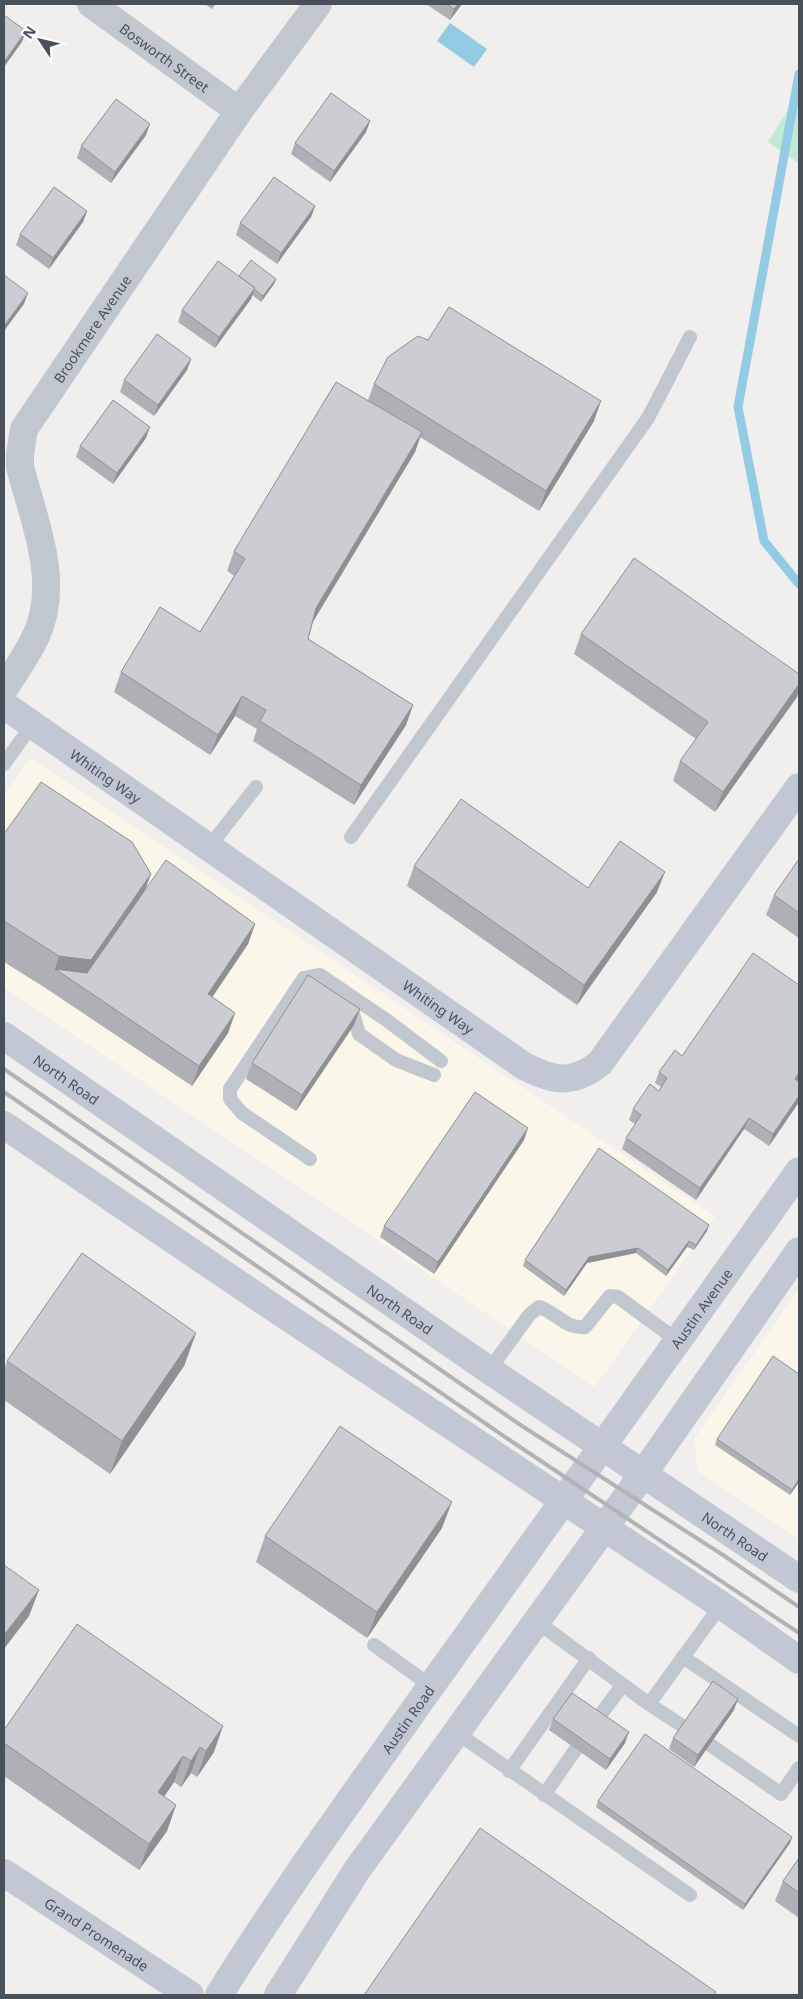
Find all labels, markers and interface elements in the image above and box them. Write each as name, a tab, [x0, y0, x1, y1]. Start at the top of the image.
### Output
north arrow	[15, 15, 65, 65]
street label: Bosworth Street	[116, 19, 213, 96]
text: N	[18, 22, 40, 42]
street label: Brookmere Avenue	[49, 271, 135, 386]
street label: Whiting Way	[66, 744, 146, 808]
street label: Whiting Way	[399, 975, 479, 1039]
street label: North Road	[30, 1050, 103, 1108]
street label: Austin Avenue	[666, 1264, 736, 1352]
street label: North Road	[363, 1279, 437, 1338]
street label: North Road	[699, 1507, 772, 1565]
street label: Austin Road	[377, 1682, 438, 1757]
street label: Grand Promenade	[41, 1893, 153, 1975]

